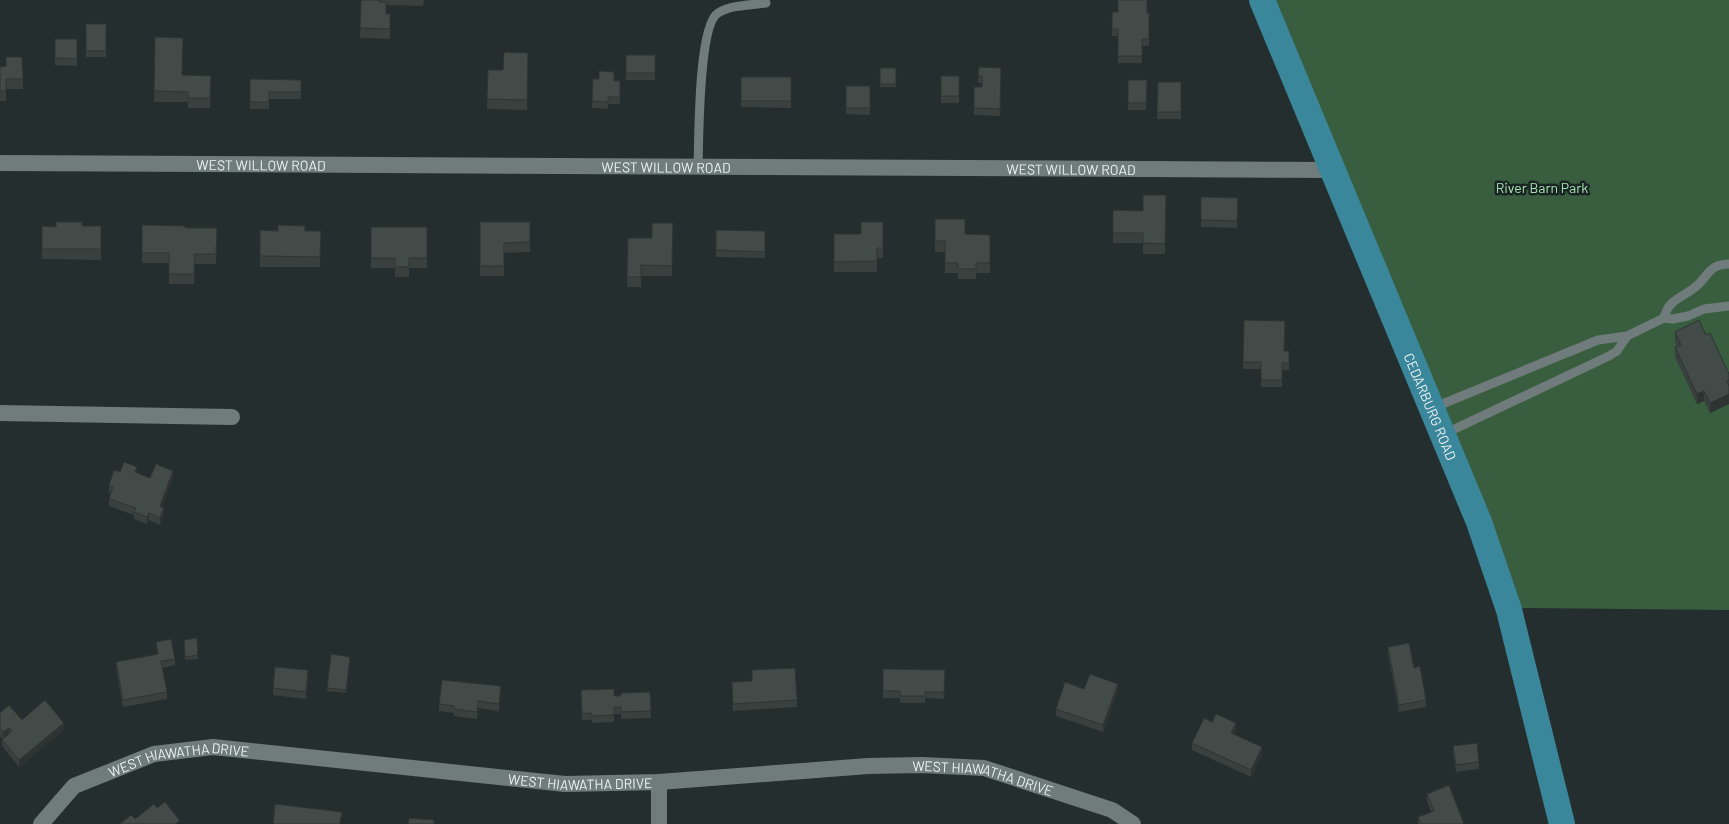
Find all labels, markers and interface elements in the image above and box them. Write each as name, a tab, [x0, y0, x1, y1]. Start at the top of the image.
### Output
street label: WEST WILLOW ROAD	[196, 156, 326, 173]
street label: WEST WILLOW ROAD	[601, 158, 731, 175]
street label: WEST WILLOW ROAD	[1006, 160, 1136, 177]
park label: River Barn Park	[1496, 179, 1588, 196]
street label: CEDARBURG ROAD	[1401, 350, 1461, 463]
street label: WEST HIAWATHA DRIVE	[106, 738, 250, 780]
street label: WEST HIAWATHA DRIVE	[912, 756, 1056, 799]
street label: WEST HIAWATHA DRIVE	[507, 770, 653, 793]

